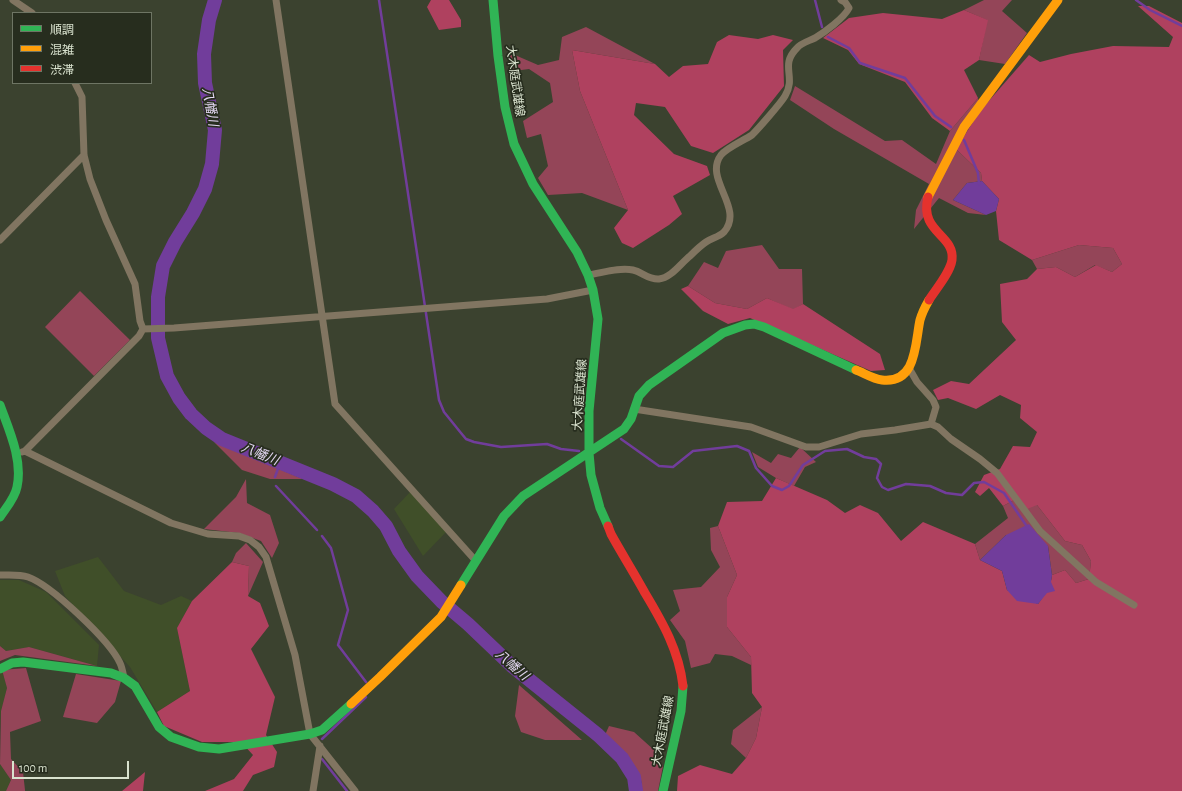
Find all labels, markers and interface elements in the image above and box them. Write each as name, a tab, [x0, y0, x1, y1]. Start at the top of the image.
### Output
legend	[12, 12, 152, 84]
text: 順調	[50, 24, 74, 36]
text: 混雑	[50, 44, 74, 56]
street label: 大木庭武雄線	[503, 44, 527, 118]
text: 渋滞	[50, 64, 74, 76]
water label: 八幡川	[199, 86, 221, 128]
street label: 大木庭武雄線	[570, 359, 590, 431]
water label: 八幡川	[239, 439, 281, 469]
water label: 八幡川	[492, 646, 532, 684]
street label: 大木庭武雄線	[649, 694, 677, 768]
scale bar	[14, 753, 131, 779]
text: 100 m	[19, 762, 47, 774]

